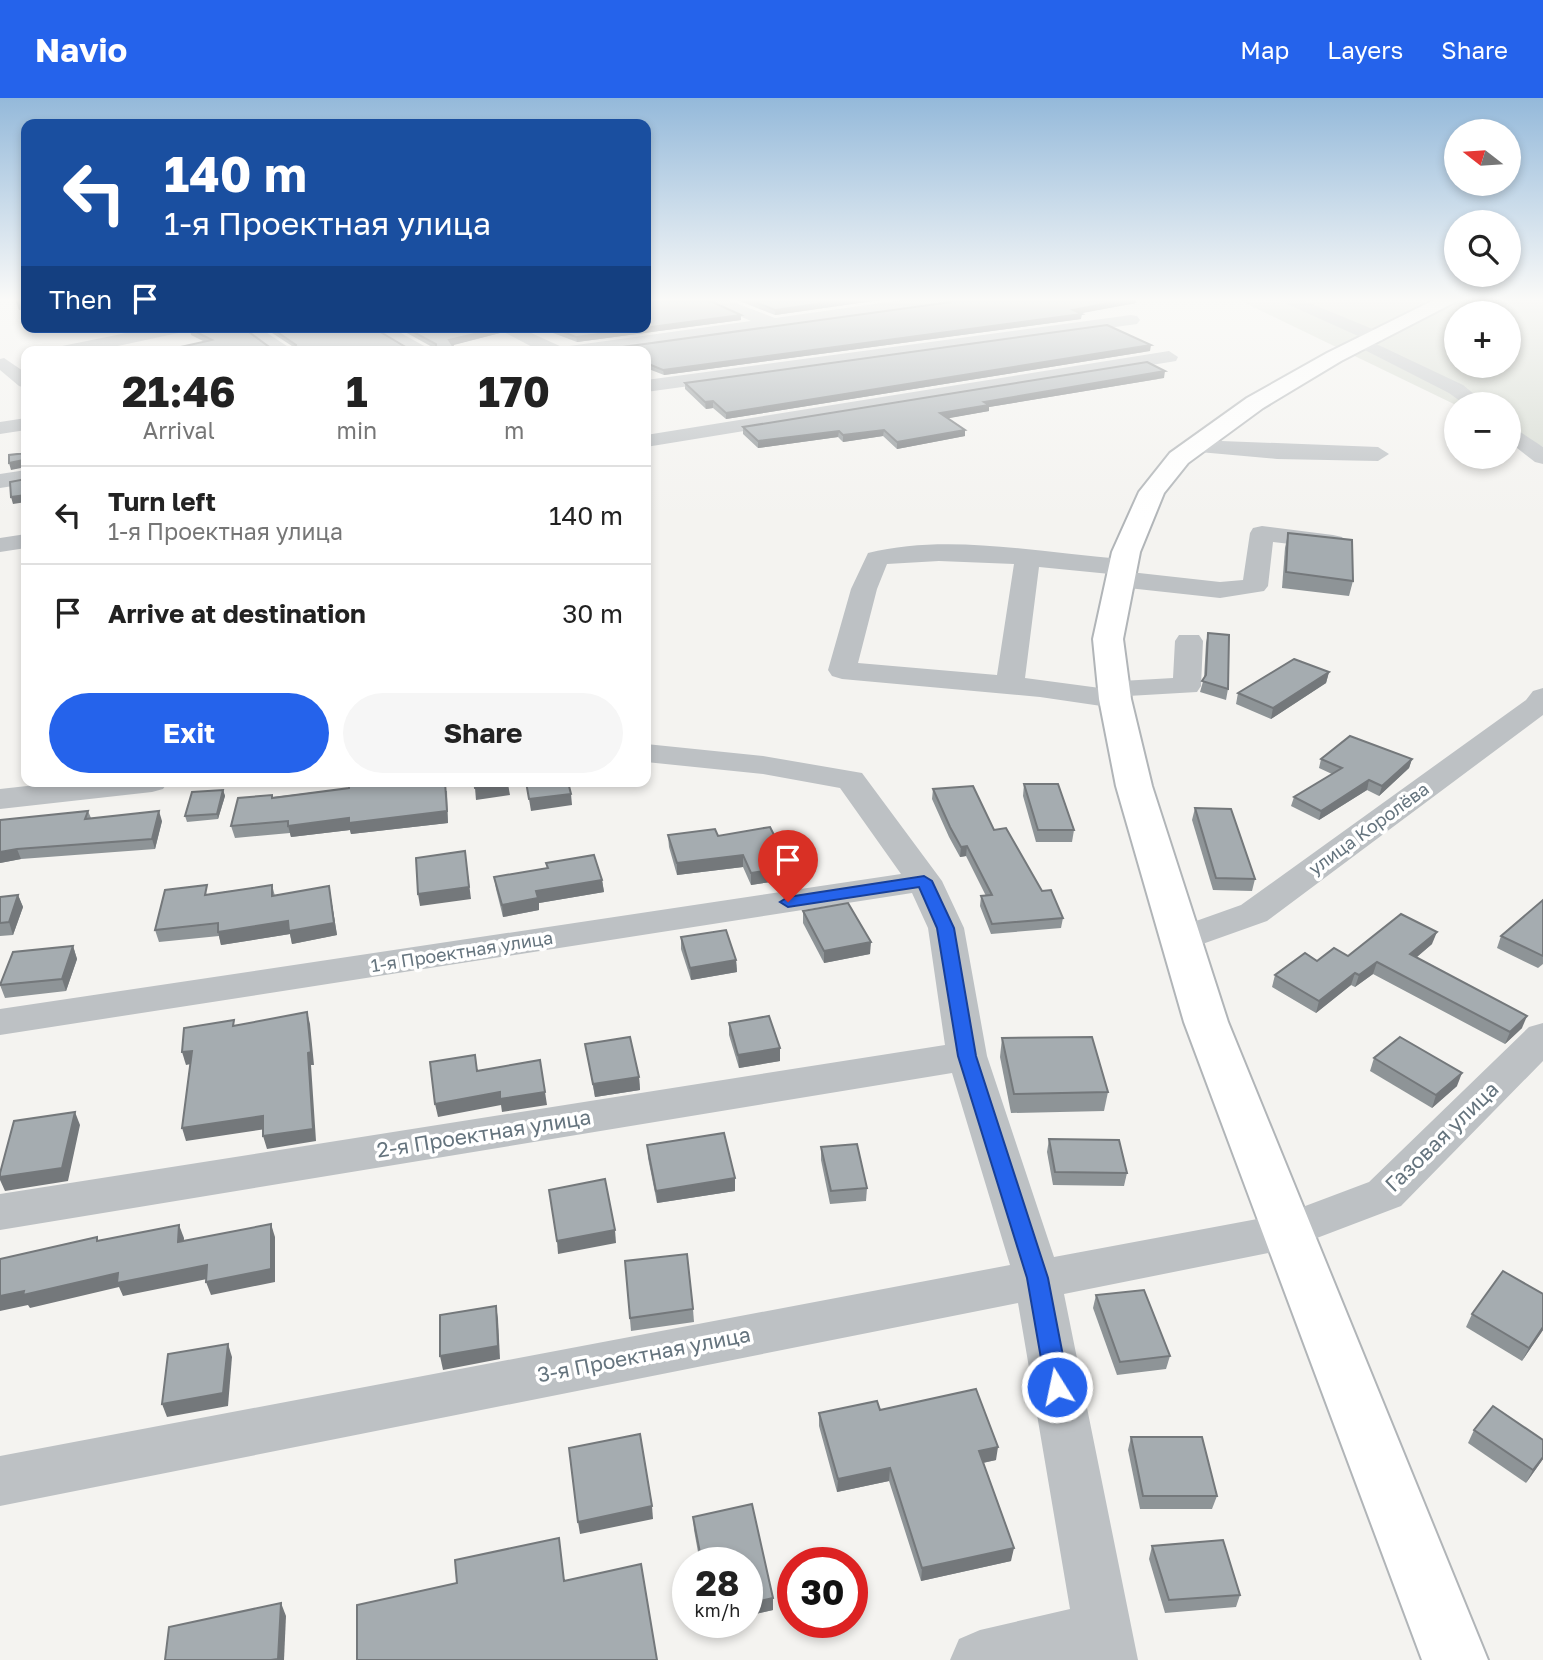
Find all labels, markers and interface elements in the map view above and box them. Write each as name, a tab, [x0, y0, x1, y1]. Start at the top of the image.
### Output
text: Navio	[35, 30, 127, 69]
text: Map	[1240, 35, 1289, 64]
text: Layers	[1327, 35, 1403, 64]
text: Share	[1441, 35, 1508, 64]
north arrow	[1444, 119, 1521, 196]
map controls	[1444, 119, 1521, 469]
text: 140 m	[164, 144, 307, 203]
icon: left	[49, 147, 140, 238]
text: 1-я Проектная улица	[164, 204, 491, 242]
button: search	[1444, 210, 1521, 287]
icon: arrive	[126, 280, 164, 318]
text: Then	[49, 284, 112, 315]
button: +	[1444, 301, 1521, 378]
text: 21:46	[122, 366, 236, 416]
text: 1	[346, 366, 368, 416]
text: 170	[478, 366, 550, 416]
button: −	[1444, 392, 1521, 469]
text: Arrival	[143, 416, 215, 444]
text: min	[337, 416, 377, 444]
text: m	[504, 416, 524, 444]
text: Turn left	[108, 486, 216, 517]
icon: left	[49, 496, 87, 534]
text: 140 m	[549, 500, 623, 531]
text: 1-я Проектная улица	[108, 517, 343, 545]
icon: arrive	[49, 594, 87, 632]
text: Arrive at destination	[108, 598, 366, 629]
text: 30 m	[562, 598, 623, 629]
button: Exit	[49, 693, 329, 773]
button: Share	[343, 693, 623, 773]
street label: улица Королёва	[1304, 777, 1433, 879]
pin	[758, 830, 818, 902]
icon: arrive	[769, 841, 807, 879]
street label: 1-я Проектная улица	[369, 926, 554, 976]
street label: Газовая улица	[1379, 1076, 1503, 1197]
street label: 2-я Проектная улица	[375, 1103, 593, 1163]
street label: 3-я Проектная улица	[535, 1321, 753, 1387]
position arrow	[1020, 1350, 1094, 1424]
speed limit sign: 30	[777, 1547, 868, 1638]
text: 28	[696, 1562, 739, 1604]
text: km/h	[695, 1599, 740, 1621]

